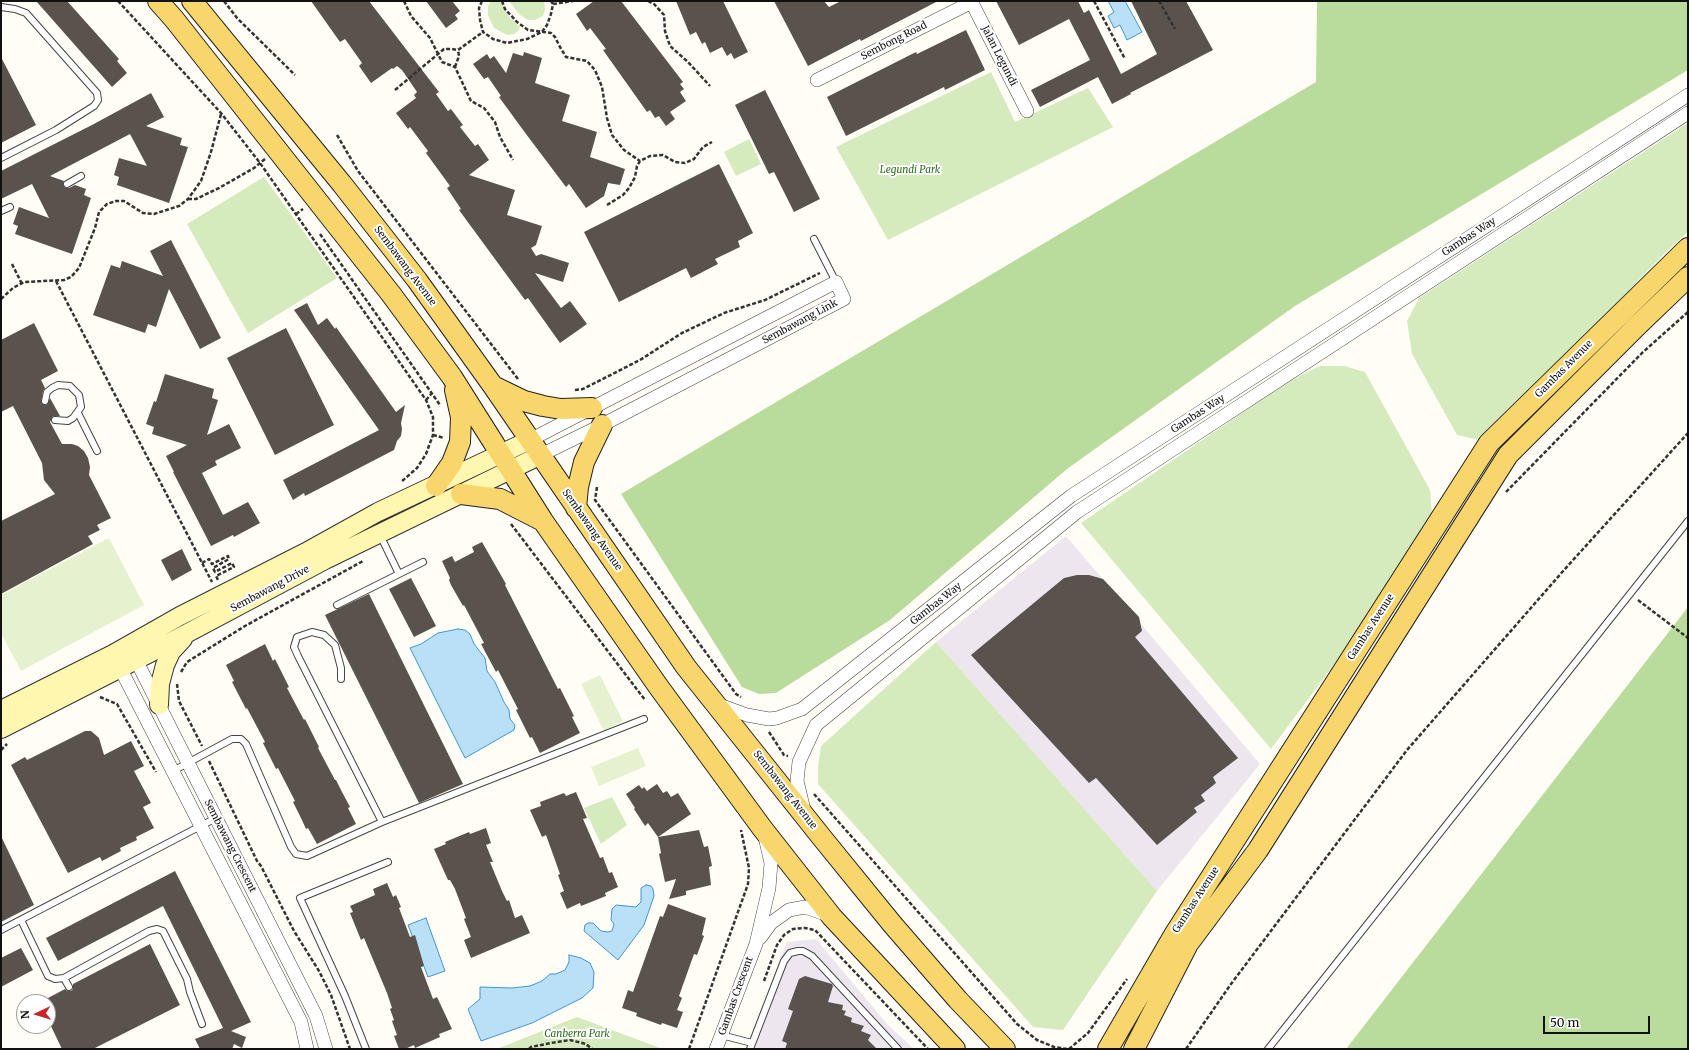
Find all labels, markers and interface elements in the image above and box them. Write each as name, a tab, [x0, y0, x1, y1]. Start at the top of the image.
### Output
street label: Sembong Road	[859, 19, 929, 63]
street label: Jalan Legundi	[979, 24, 1019, 88]
park label: Legundi Park	[880, 164, 940, 176]
street label: Gambas Way	[1440, 215, 1498, 259]
street label: Sembawang Avenue	[371, 224, 439, 308]
street label: Sembawang Link	[760, 297, 840, 347]
street label: Gambas Avenue	[1533, 338, 1595, 400]
street label: Gambas Way	[1169, 392, 1227, 436]
street label: Sembawang Avenue	[559, 487, 625, 573]
street label: Sembawang Drive	[229, 563, 311, 615]
street label: Gambas Way	[908, 580, 964, 628]
street label: Gambas Avenue	[1345, 592, 1397, 662]
street label: Sembawang Avenue	[751, 748, 819, 832]
street label: Sembawang Crescent	[201, 798, 259, 894]
street label: Gambas Avenue	[1170, 865, 1222, 935]
street label: Gambas Crescent	[716, 955, 756, 1037]
north arrow	[16, 994, 56, 1034]
scale bar	[1545, 1008, 1652, 1034]
text: N	[18, 1010, 32, 1020]
text: 50 m	[1550, 1015, 1579, 1030]
park label: Canberra Park	[544, 1028, 610, 1040]

